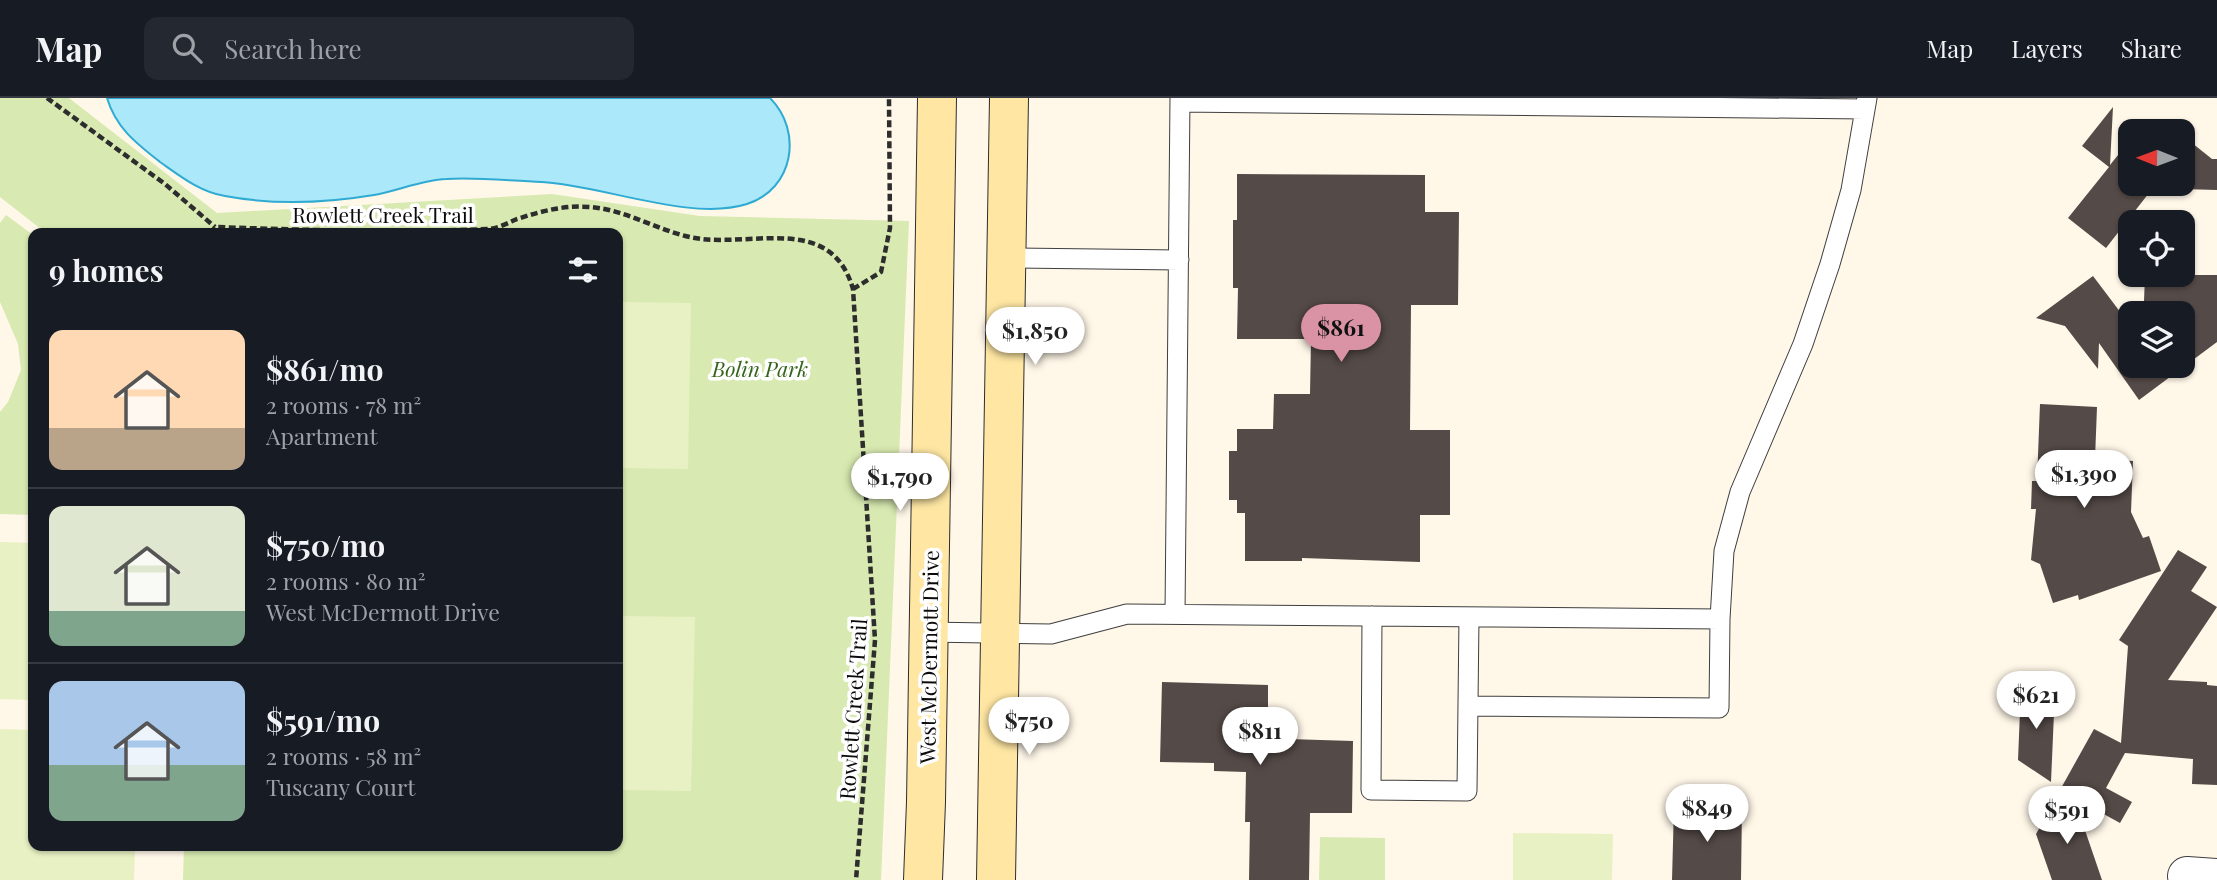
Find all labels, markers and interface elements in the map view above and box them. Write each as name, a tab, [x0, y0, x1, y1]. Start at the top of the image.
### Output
search box	[144, 17, 634, 80]
text: Map	[35, 26, 102, 70]
icon: search	[168, 29, 206, 67]
text: Search here	[224, 31, 362, 66]
text: Map	[1927, 32, 1973, 64]
text: Layers	[2011, 32, 2083, 64]
text: Share	[2121, 32, 2182, 64]
north arrow	[2118, 119, 2194, 196]
map controls	[2118, 119, 2195, 378]
street label: Rowlett Creek Trail	[292, 200, 474, 228]
button: locate	[2118, 210, 2195, 287]
text: 9 homes	[49, 250, 164, 290]
icon: filters	[564, 251, 602, 289]
button: layers	[2118, 301, 2195, 378]
pin: $861	[1300, 304, 1382, 364]
pin: $1,850	[978, 308, 1092, 367]
text: $861	[1317, 311, 1365, 342]
text: $1,850	[1002, 314, 1068, 345]
text: $861/mo	[266, 349, 384, 389]
park label: Bolin Park	[711, 354, 808, 382]
icon: home	[105, 358, 189, 442]
text: 2 rooms · 78 m²	[266, 389, 421, 420]
text: Apartment	[266, 420, 378, 451]
pin: $1,390	[2027, 450, 2141, 510]
pin: $1,790	[843, 454, 957, 513]
text: $1,390	[2051, 457, 2117, 488]
text: $1,790	[867, 460, 933, 491]
text: $750/mo	[266, 525, 385, 565]
icon: home	[105, 534, 189, 618]
street label: West McDermott Drive	[912, 550, 944, 765]
text: 2 rooms · 80 m²	[266, 565, 426, 596]
text: West McDermott Drive	[266, 596, 500, 627]
street label: Rowlett Creek Trail	[832, 617, 872, 801]
pin: $621	[1995, 672, 2077, 731]
text: $621	[2013, 678, 2059, 709]
pin: $750	[988, 698, 1070, 757]
text: $591/mo	[266, 700, 380, 740]
text: $750	[1004, 704, 1054, 735]
pin: $811	[1219, 708, 1301, 767]
icon: home	[105, 709, 189, 793]
text: $811	[1238, 714, 1282, 745]
text: 2 rooms · 58 m²	[266, 740, 421, 771]
text: Tuscany Court	[266, 771, 415, 802]
pin: $849	[1666, 784, 1748, 844]
pin: $591	[2026, 786, 2108, 846]
text: $849	[1682, 791, 1732, 822]
text: $591	[2044, 793, 2090, 824]

